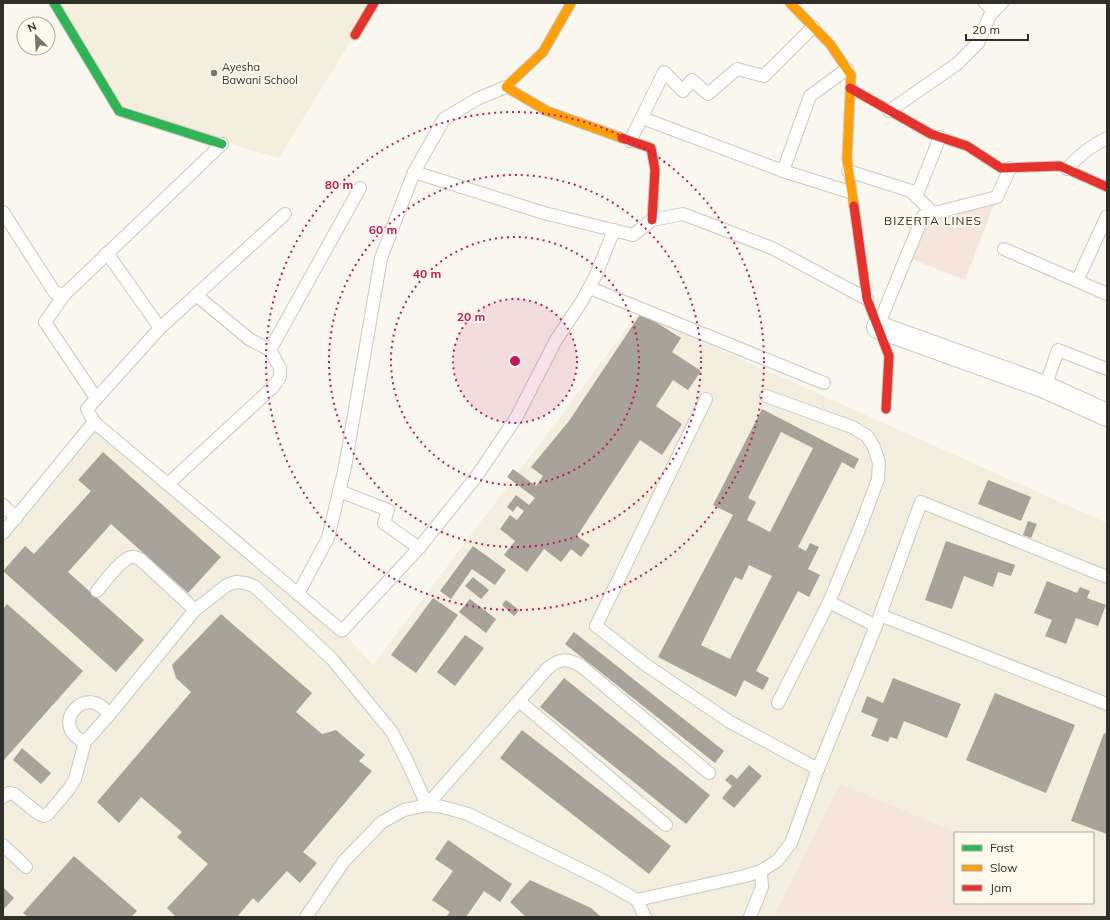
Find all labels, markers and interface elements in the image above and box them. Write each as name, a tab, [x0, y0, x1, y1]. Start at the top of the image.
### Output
north arrow	[16, 16, 56, 56]
scale bar	[966, 16, 1028, 42]
text: N	[25, 19, 39, 35]
text: 20 m	[972, 22, 1000, 37]
place label: Ayesha Bawani School	[222, 60, 298, 87]
marker: Ayesha Bawani School	[209, 68, 219, 78]
text: 80 m	[325, 177, 353, 192]
district label: BIZERTA LINES	[884, 213, 982, 228]
text: 60 m	[369, 222, 397, 237]
text: 40 m	[413, 266, 441, 281]
text: 20 m	[457, 309, 485, 324]
centre of rings	[508, 354, 522, 368]
legend	[954, 832, 1094, 904]
text: Fast	[990, 840, 1014, 855]
text: Slow	[990, 860, 1018, 875]
text: Jam	[990, 880, 1012, 895]

